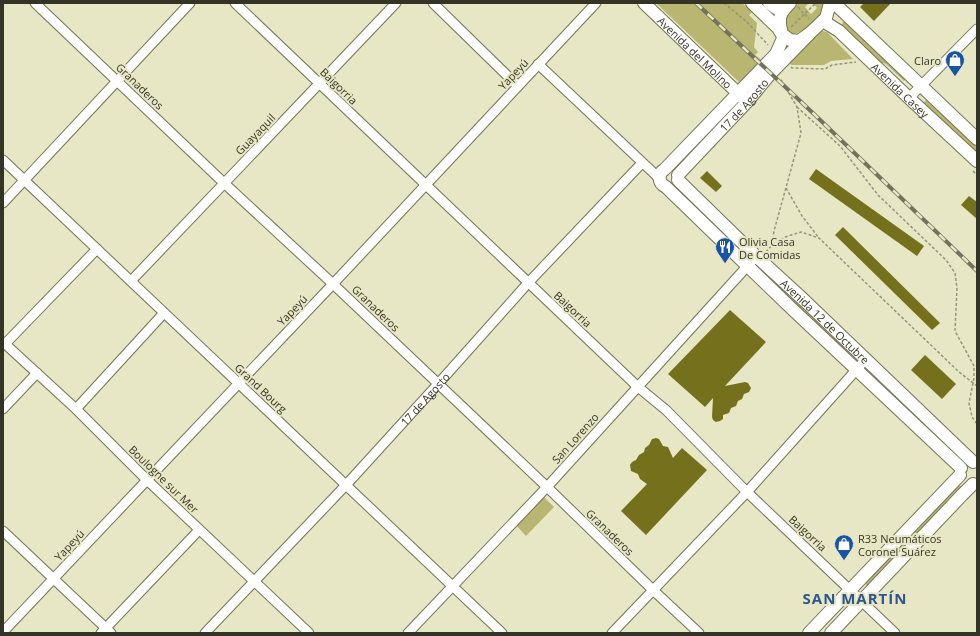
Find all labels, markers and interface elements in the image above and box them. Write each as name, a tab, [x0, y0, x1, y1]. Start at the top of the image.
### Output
street label: Avenida del Molino	[655, 13, 736, 92]
shop icon: Claro	[944, 49, 966, 77]
place label: Claro	[914, 53, 941, 68]
street label: Yapeyú	[495, 55, 531, 93]
street label: Avenida Casey	[869, 59, 933, 121]
street label: Granaderos	[113, 60, 167, 112]
street label: Baigorria	[317, 64, 361, 108]
street label: 17 de Agosto	[716, 75, 771, 135]
street label: Guayaquil	[232, 110, 278, 158]
place label: Olivia Casa De Comidas	[739, 234, 801, 262]
restaurant icon: Olivia Casa De Comidas	[714, 236, 736, 264]
street label: Avenida 12 de Octubre	[778, 275, 873, 367]
street label: Granaderos	[349, 282, 403, 334]
street label: Baigorria	[551, 288, 595, 330]
street label: Yapeyú	[274, 291, 310, 329]
street label: Grand Bourg	[232, 360, 290, 416]
street label: 17 de Agosto	[397, 369, 453, 428]
street label: San Lorenzo	[548, 409, 602, 467]
street label: Boulogne sur Mer	[126, 442, 202, 517]
street label: Granaderos	[583, 506, 637, 558]
street label: Baigorria	[786, 512, 830, 554]
street label: Yapeyú	[51, 526, 87, 564]
place label: R33 Neumáticos Coronel Suárez	[858, 531, 942, 559]
shop icon: R33 Neumáticos Coronel Suárez	[833, 533, 855, 561]
district label: SAN MARTÍN	[803, 588, 907, 608]

